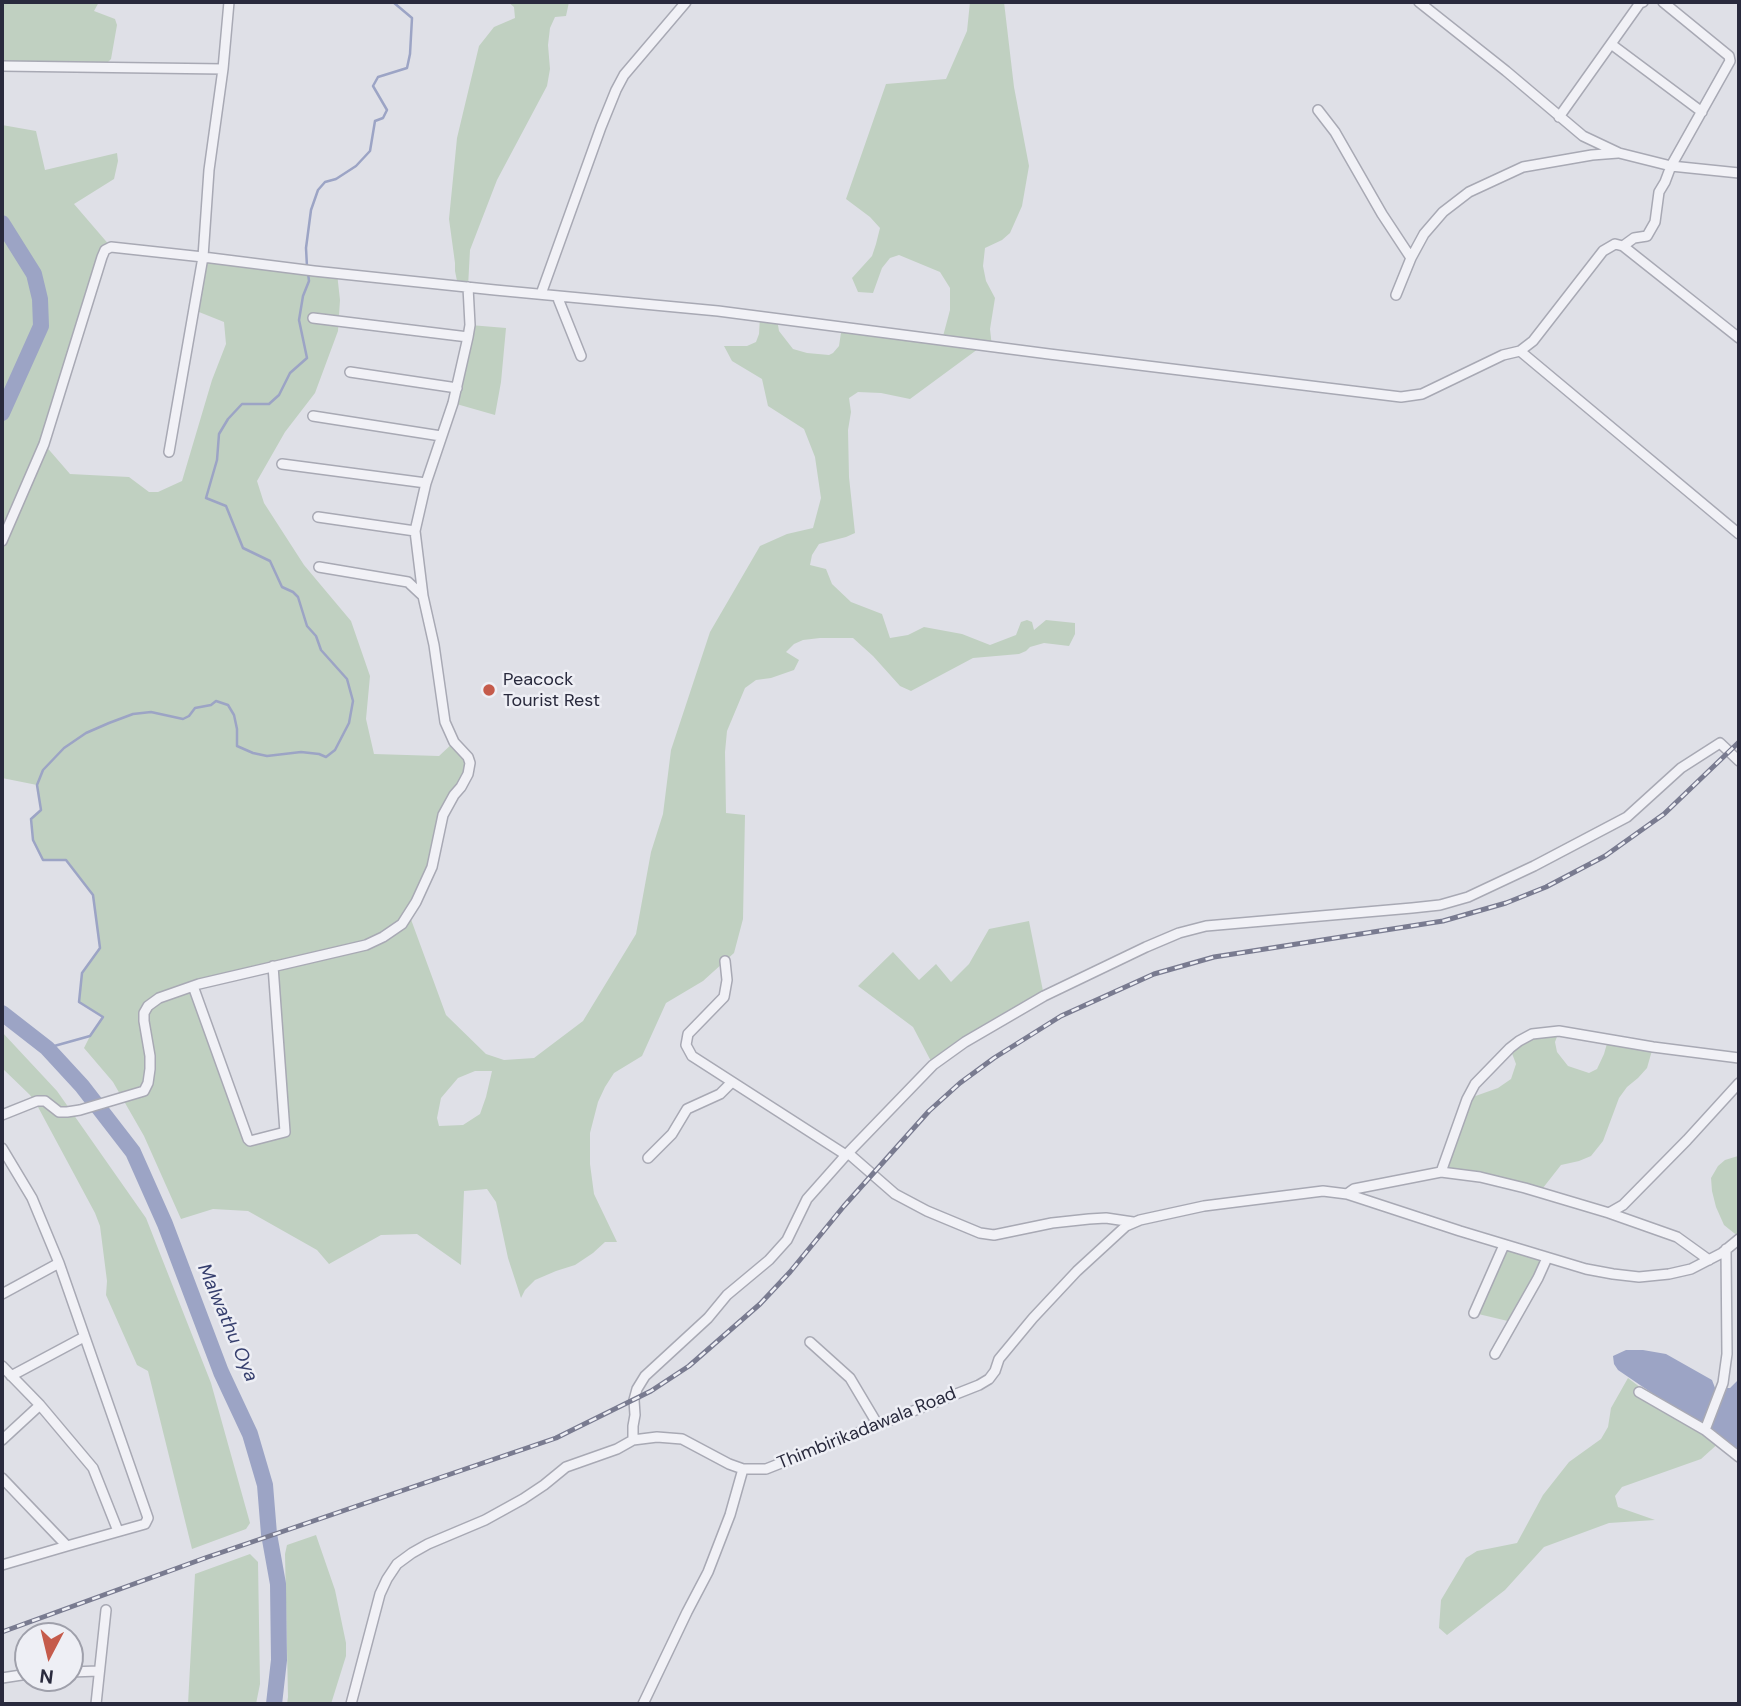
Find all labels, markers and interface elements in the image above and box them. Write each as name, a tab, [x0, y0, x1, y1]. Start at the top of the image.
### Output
place label: Peacock Tourist Rest	[503, 669, 600, 712]
marker: Peacock Tourist Rest	[481, 682, 497, 698]
water label: Malwathu Oya	[192, 1261, 262, 1385]
street label: Thimbirikadawala Road	[775, 1383, 959, 1475]
north arrow	[14, 1622, 84, 1692]
text: N	[38, 1663, 55, 1690]

